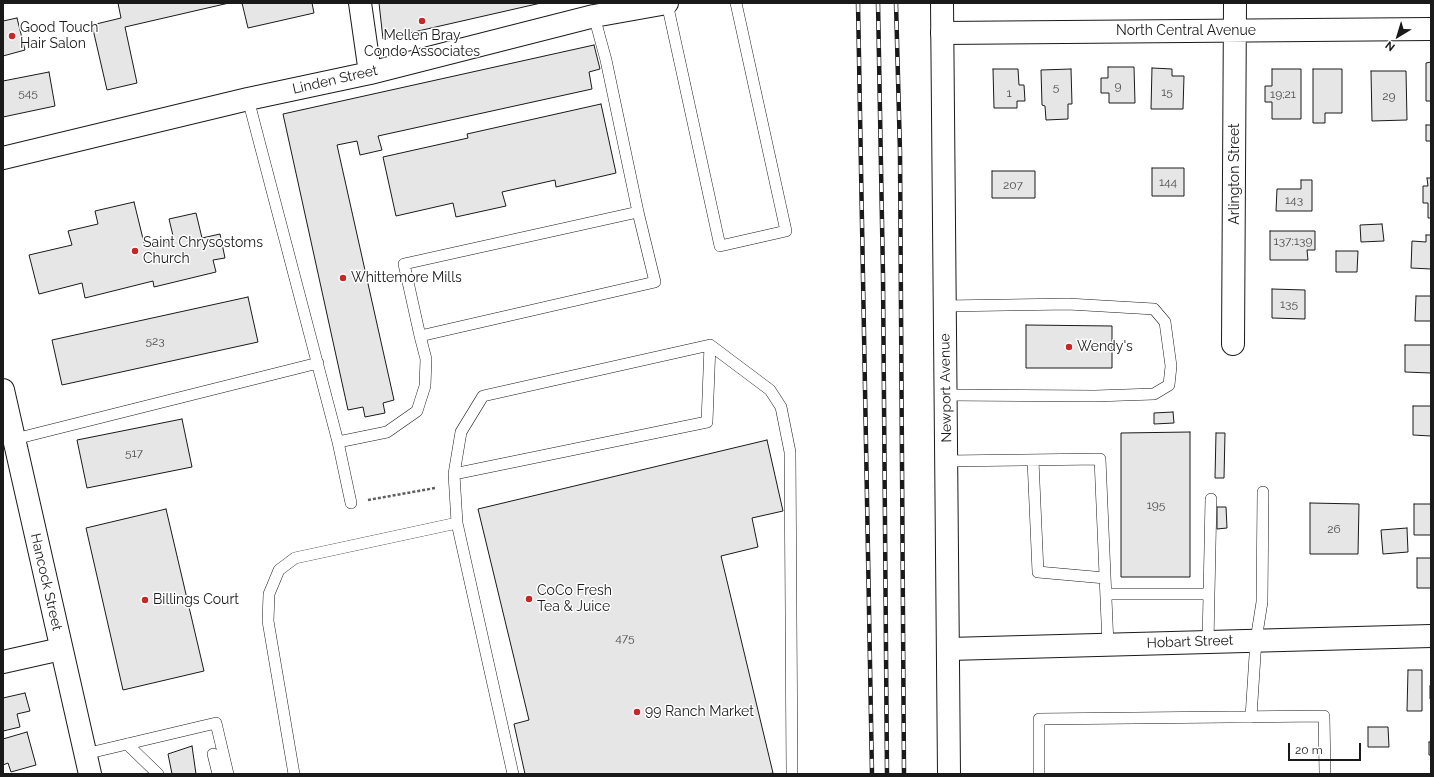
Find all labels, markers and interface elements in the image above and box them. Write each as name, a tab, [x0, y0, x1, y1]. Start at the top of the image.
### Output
marker: Mellen Bray Condo Associates	[417, 16, 427, 26]
north arrow	[1378, 16, 1418, 56]
place label: Good Touch Hair Salon	[20, 20, 98, 52]
street label: North Central Avenue	[1116, 23, 1256, 39]
place label: Mellen Bray Condo Associates	[364, 28, 480, 60]
marker: Good Touch Hair Salon	[7, 31, 17, 41]
text: N	[1383, 38, 1398, 54]
street label: Linden Street	[291, 62, 379, 98]
house number: 9	[1114, 79, 1122, 93]
house number: 5	[1053, 80, 1059, 94]
house number: 15	[1161, 85, 1173, 99]
house number: 545	[18, 86, 38, 100]
house number: 1	[1006, 86, 1012, 100]
house number: 19;21	[1270, 87, 1296, 101]
house number: 29	[1382, 89, 1396, 103]
street label: Arlington Street	[1227, 123, 1243, 225]
house number: 144	[1159, 175, 1177, 189]
house number: 207	[1003, 178, 1023, 192]
house number: 143	[1285, 193, 1303, 207]
house number: 137;139	[1274, 234, 1312, 248]
place label: Saint Chrysostoms Church	[143, 235, 263, 268]
marker: Saint Chrysostoms Church	[130, 246, 140, 256]
place label: Whittemore Mills	[351, 270, 462, 286]
marker: Whittemore Mills	[338, 273, 348, 283]
house number: 135	[1280, 297, 1298, 311]
street label: Newport Avenue	[937, 333, 955, 443]
house number: 523	[145, 334, 165, 348]
place label: Wendy's	[1077, 339, 1133, 355]
marker: Wendy's	[1064, 342, 1074, 352]
house number: 517	[125, 446, 143, 460]
house number: 195	[1147, 498, 1165, 512]
house number: 26	[1327, 522, 1341, 536]
street label: Hancock Street	[27, 532, 65, 632]
place label: CoCo Fresh Tea & Juice	[537, 583, 612, 616]
place label: Billings Court	[153, 592, 239, 608]
marker: CoCo Fresh Tea & Juice	[524, 594, 534, 604]
marker: Billings Court	[140, 595, 150, 605]
house number: 475	[615, 631, 635, 645]
street label: Hobart Street	[1146, 632, 1234, 652]
place label: 99 Ranch Market	[645, 704, 754, 720]
marker: 99 Ranch Market	[632, 707, 642, 717]
scale bar	[1290, 735, 1363, 761]
text: 20 m	[1295, 743, 1323, 757]

